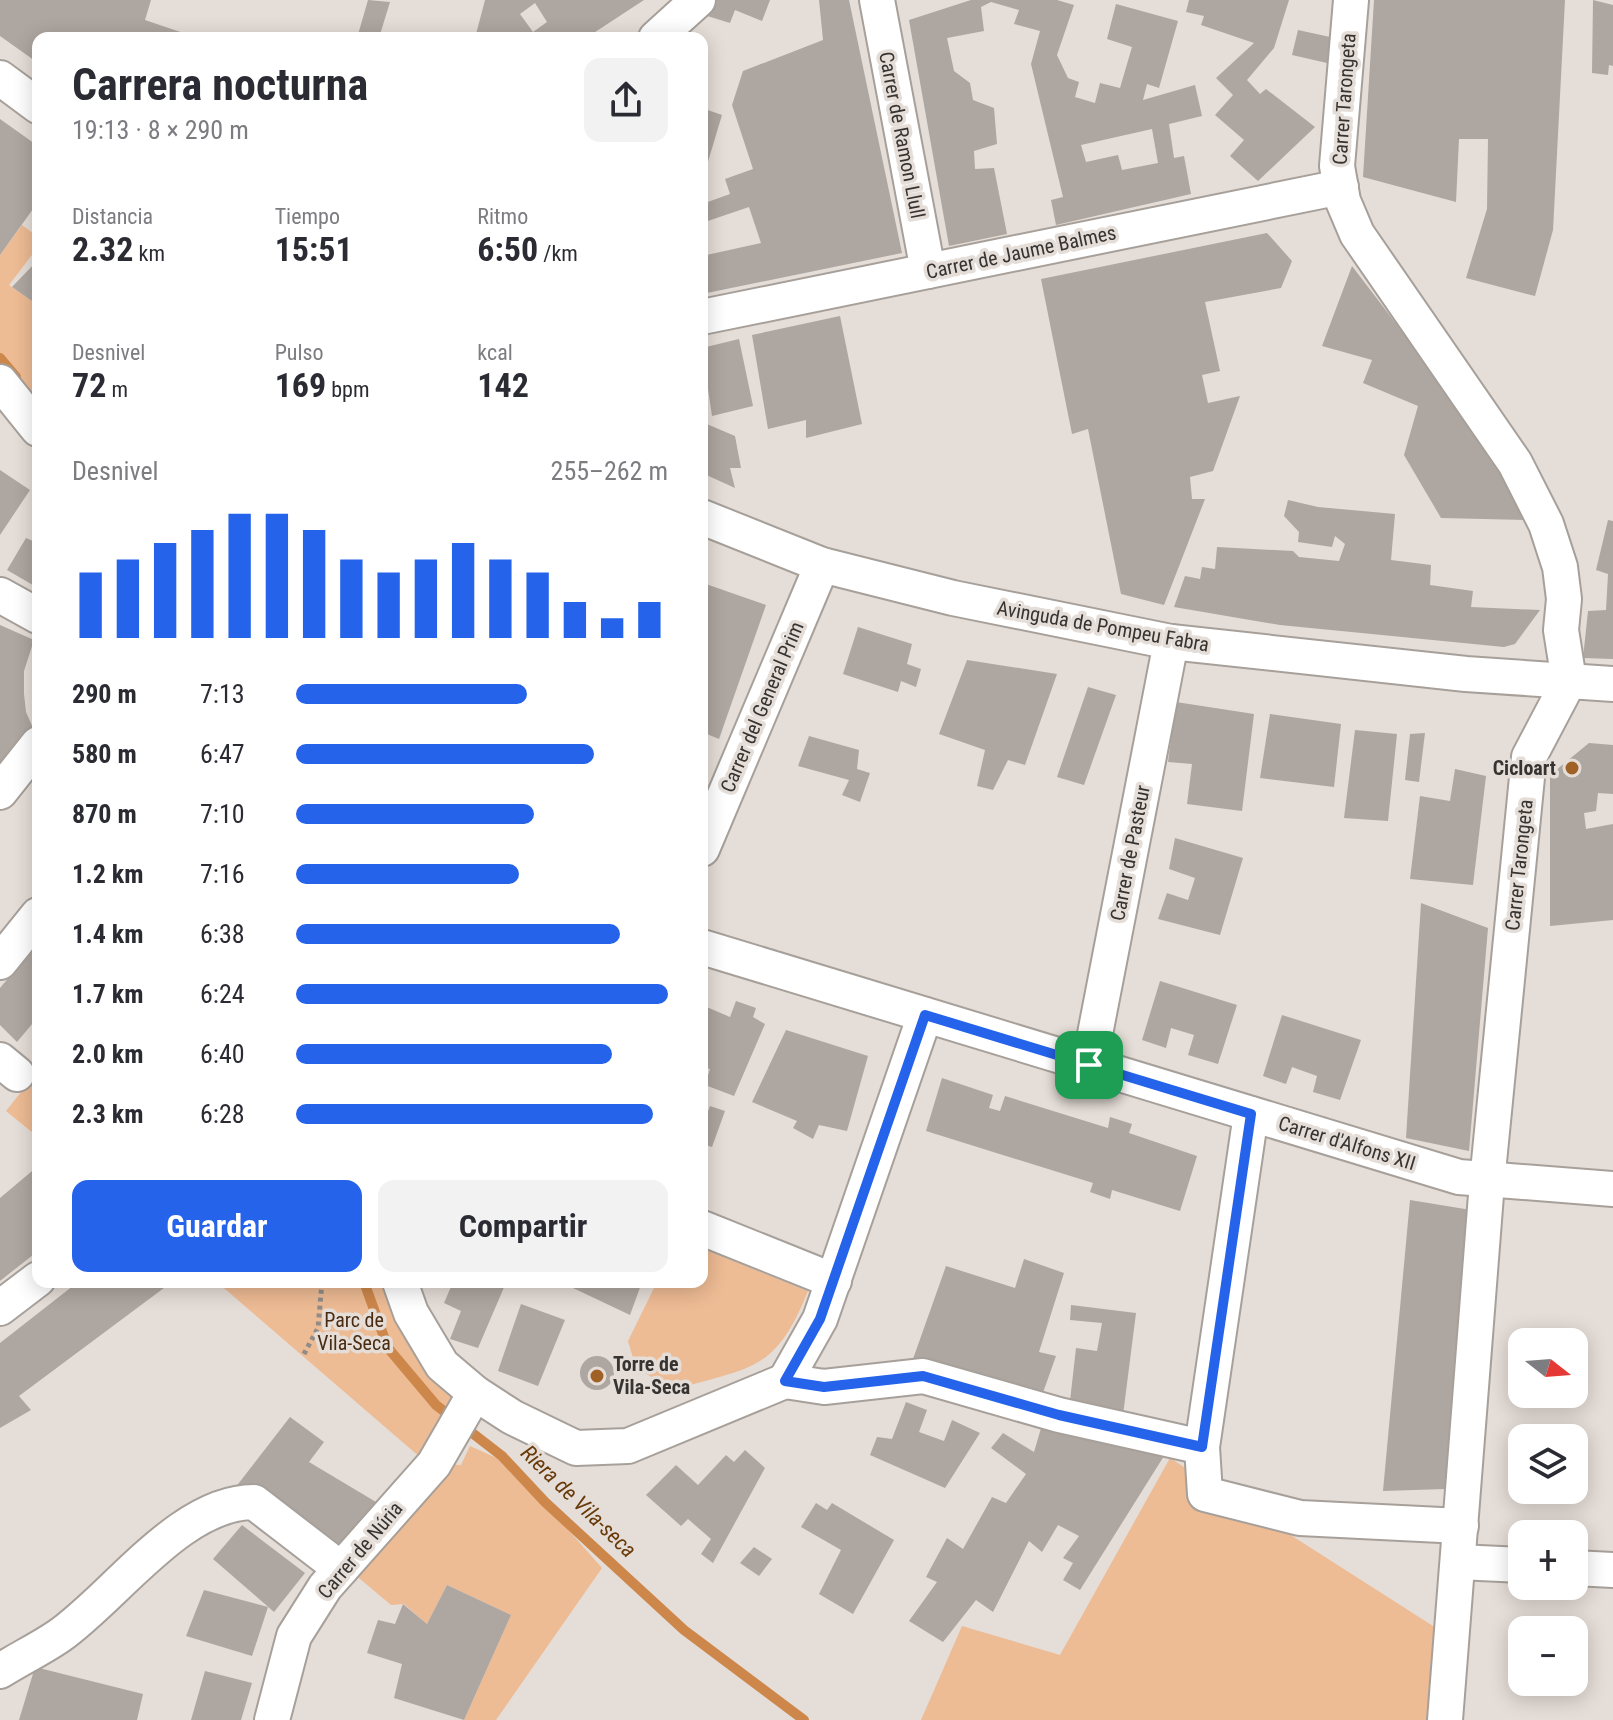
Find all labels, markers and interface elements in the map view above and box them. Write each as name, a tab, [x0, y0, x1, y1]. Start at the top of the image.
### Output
street label: Carrer Tarongeta	[1327, 32, 1361, 166]
street label: Carrer de Ramon Llull	[874, 50, 930, 220]
button: share	[584, 58, 668, 142]
text: Carrera nocturna	[72, 59, 368, 111]
text: 19:13 · 8 × 290 m	[72, 115, 249, 145]
text: Distancia	[72, 204, 153, 229]
text: Tiempo	[275, 204, 340, 229]
text: Ritmo	[477, 204, 528, 229]
street label: Carrer de Jaume Balmes	[924, 220, 1118, 284]
text: 2.32	[72, 229, 133, 269]
text: 15:51	[275, 229, 353, 269]
text: 6:50	[477, 229, 538, 269]
text: km	[133, 241, 165, 266]
text: /km	[538, 241, 578, 266]
text: Desnivel	[72, 340, 145, 365]
text: Pulso	[275, 340, 324, 365]
text: kcal	[477, 340, 513, 365]
text: 72	[72, 365, 106, 405]
text: 169	[275, 365, 326, 405]
text: 142	[477, 365, 529, 405]
text: m	[106, 377, 128, 402]
text: bpm	[326, 377, 370, 402]
text: Desnivel	[72, 456, 159, 486]
text: 255–262 m	[551, 456, 668, 486]
street label: Avinguda de Pompeu Fabra	[995, 596, 1211, 656]
street label: Carrer del General Prim	[715, 618, 809, 796]
text: 290 m	[72, 679, 137, 709]
text: 7:13	[200, 679, 245, 709]
text: 580 m	[72, 739, 137, 769]
text: 6:47	[200, 739, 245, 769]
place label: Cicloart	[1493, 756, 1556, 780]
marker: Cicloart	[1563, 759, 1581, 777]
street label: Carrer de Pasteur	[1105, 783, 1155, 923]
street label: Carrer Tarongeta	[1500, 798, 1538, 932]
text: 870 m	[72, 799, 137, 829]
text: 7:10	[200, 799, 245, 829]
text: 1.2 km	[72, 859, 144, 889]
text: 7:16	[200, 859, 245, 889]
text: 1.4 km	[72, 919, 144, 949]
text: 6:38	[200, 919, 245, 949]
text: 1.7 km	[72, 979, 144, 1009]
text: 6:24	[200, 979, 245, 1009]
pin	[1055, 1031, 1123, 1099]
text: 2.0 km	[72, 1039, 144, 1069]
text: 6:40	[200, 1039, 245, 1069]
icon: arrive	[1067, 1043, 1111, 1087]
text: 2.3 km	[72, 1099, 144, 1129]
text: 6:28	[200, 1099, 245, 1129]
street label: Carrer d'Alfons XII	[1276, 1111, 1418, 1175]
button: Guardar	[72, 1180, 362, 1272]
button: Compartir	[378, 1180, 668, 1272]
park label: Parc de Vila-Seca	[317, 1308, 391, 1355]
north arrow	[1508, 1328, 1588, 1408]
map controls	[1508, 1328, 1588, 1696]
place label: Torre de Vila-Seca	[613, 1352, 690, 1399]
marker: Torre de Vila-Seca	[588, 1367, 606, 1385]
button: layers	[1508, 1424, 1588, 1504]
water label: Riera de Vila-seca	[516, 1440, 641, 1563]
street label: Carrer de Núria	[312, 1497, 408, 1603]
button: +	[1508, 1520, 1588, 1600]
button: −	[1508, 1616, 1588, 1696]

